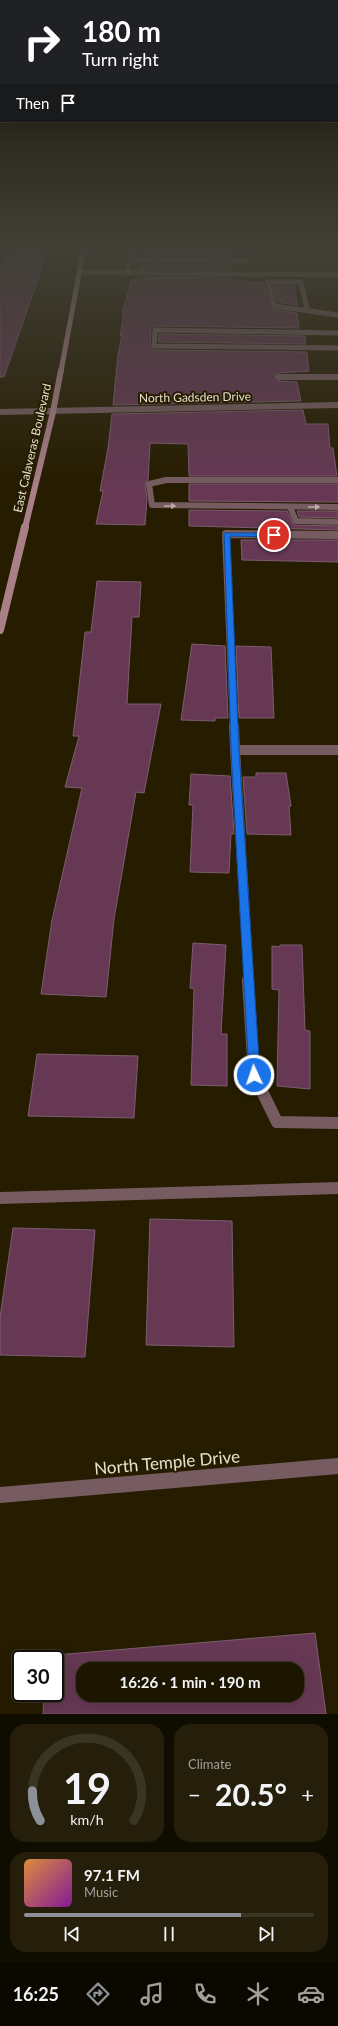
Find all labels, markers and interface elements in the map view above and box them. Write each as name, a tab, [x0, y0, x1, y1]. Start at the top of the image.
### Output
text: 180 m	[82, 14, 161, 48]
icon: right	[16, 16, 68, 68]
text: Turn right	[82, 48, 159, 70]
icon: arrive	[57, 92, 79, 114]
text: Then	[16, 94, 49, 112]
street label: East Calaveras Boulevard	[10, 382, 54, 514]
street label: North Gadsden Drive	[139, 389, 251, 405]
one-way arrow	[164, 503, 177, 509]
one-way arrow	[308, 504, 321, 510]
pin	[257, 518, 291, 552]
icon: arrive	[263, 524, 285, 546]
position arrow	[233, 1054, 275, 1096]
street label: North Temple Drive	[93, 1445, 241, 1479]
speed limit sign: 30	[12, 1650, 64, 1702]
text: 16:26 · 1 min · 190 m	[120, 1673, 260, 1691]
text: Climate	[188, 1756, 231, 1772]
text: 19	[63, 1763, 111, 1813]
text: 20.5°	[215, 1776, 287, 1812]
text: −	[188, 1781, 201, 1808]
text: +	[301, 1781, 314, 1808]
text: km/h	[70, 1811, 104, 1828]
text: 97.1 FM	[84, 1866, 140, 1884]
text: Music	[84, 1884, 118, 1900]
icon: previous	[61, 1923, 83, 1945]
icon: pause	[158, 1923, 180, 1945]
icon: next	[255, 1923, 277, 1945]
icon: directions	[84, 1980, 112, 2008]
icon: music	[138, 1980, 166, 2008]
icon: phone	[191, 1980, 219, 2008]
icon: climate	[244, 1980, 272, 2008]
icon: car	[297, 1980, 325, 2008]
text: 16:25	[13, 1983, 59, 2005]

